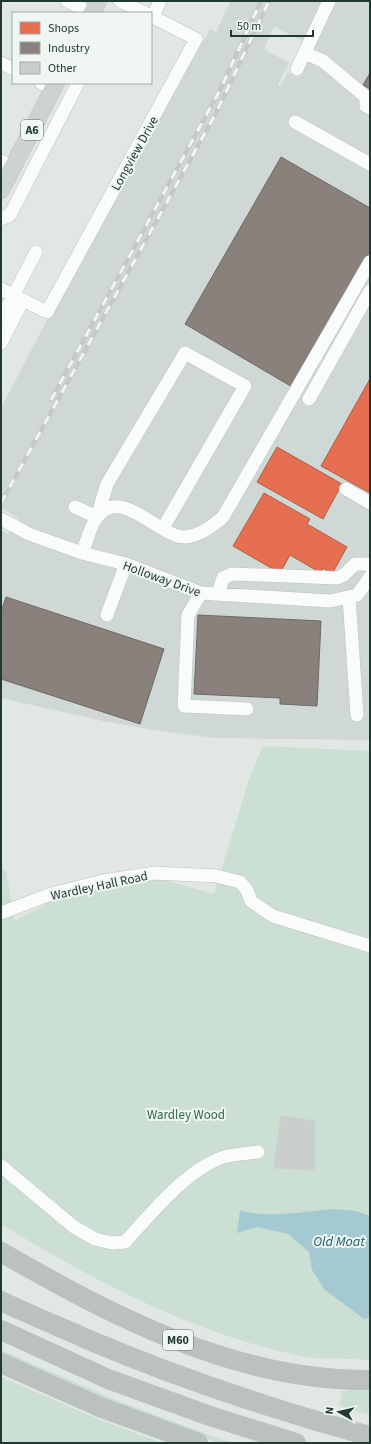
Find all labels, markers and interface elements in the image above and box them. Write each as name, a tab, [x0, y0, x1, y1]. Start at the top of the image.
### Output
legend	[12, 12, 152, 84]
scale bar	[231, 12, 313, 38]
text: 50 m	[237, 18, 261, 35]
text: Shops	[48, 20, 79, 37]
text: Industry	[48, 40, 90, 57]
text: Other	[48, 60, 78, 77]
street label: Longview Drive	[107, 113, 163, 194]
road number: A6	[21, 120, 43, 140]
street label: Holloway Drive	[120, 556, 203, 601]
street label: Wardley Hall Road	[49, 867, 149, 905]
park label: Wardley Wood	[147, 1106, 225, 1124]
water label: Old Moat	[313, 1232, 365, 1252]
road number: M60	[163, 1330, 193, 1350]
north arrow	[319, 1392, 359, 1432]
text: N	[322, 1406, 338, 1415]

